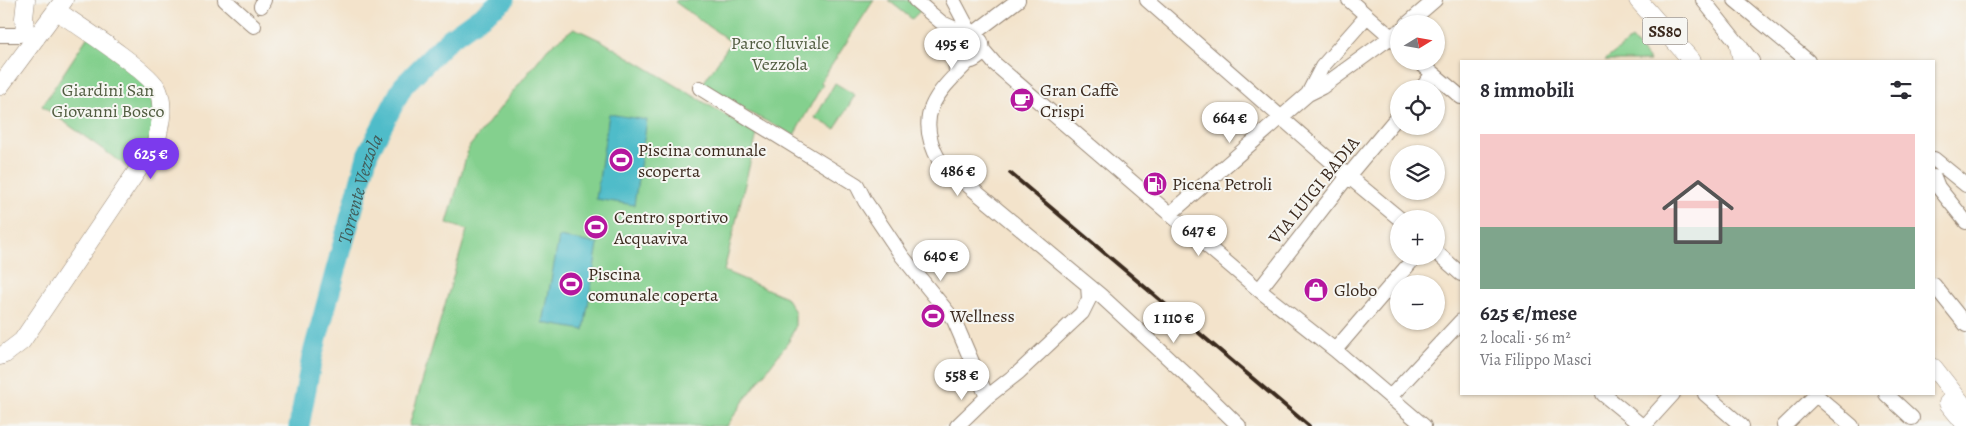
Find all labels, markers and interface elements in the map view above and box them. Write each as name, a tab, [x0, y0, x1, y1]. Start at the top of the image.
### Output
north arrow	[1390, 15, 1445, 70]
map controls	[1390, 15, 1445, 330]
road number: SS80	[1642, 18, 1688, 44]
pin: 495 €	[917, 28, 987, 70]
park label: Parco fluviale Vezzola	[731, 31, 829, 76]
text: 495 €	[935, 33, 969, 55]
text: 8 immobili	[1480, 76, 1574, 104]
icon: filters	[1887, 76, 1915, 104]
park label: Giardini San Giovanni Bosco	[52, 78, 165, 123]
place label: Gran Caffè Crispi	[1040, 78, 1119, 123]
button: locate	[1390, 80, 1445, 135]
cafe icon: Gran Caffè Crispi	[1009, 87, 1035, 113]
pin: 664 €	[1195, 102, 1265, 144]
text: 664 €	[1213, 107, 1247, 129]
water label: Torrente Vezzola	[332, 129, 390, 247]
street label: VIA LUIGI BADIA	[1262, 131, 1365, 250]
pin: 625 €	[116, 138, 186, 180]
place label: Piscina comunale scoperta	[638, 138, 766, 183]
text: 625 €	[134, 143, 168, 165]
button: layers	[1390, 145, 1445, 200]
sports icon: Piscina comunale scoperta	[608, 147, 634, 173]
pin: 486 €	[923, 154, 993, 197]
text: 486 €	[941, 160, 975, 182]
icon: home	[1653, 167, 1743, 257]
fuel station icon: Picena Petroli	[1142, 171, 1168, 197]
place label: Picena Petroli	[1172, 172, 1272, 196]
place label: Centro sportivo Acquaviva	[613, 205, 728, 250]
button: +	[1390, 210, 1445, 265]
sports icon: Centro sportivo Acquaviva	[583, 214, 609, 240]
pin: 647 €	[1164, 214, 1234, 257]
text: 647 €	[1182, 220, 1216, 242]
pin: 640 €	[906, 240, 976, 282]
text: 640 €	[923, 245, 959, 267]
place label: Piscina comunale coperta	[588, 262, 719, 307]
sports icon: Piscina comunale coperta	[558, 271, 584, 297]
button: −	[1390, 275, 1445, 330]
shop icon: Globo	[1303, 277, 1329, 303]
place label: Globo	[1334, 278, 1377, 302]
text: 625 €/mese	[1480, 299, 1577, 327]
pin: 1 110 €	[1128, 302, 1220, 344]
sports icon: Wellness	[920, 303, 946, 329]
place label: Wellness	[949, 304, 1015, 328]
text: 1 110 €	[1154, 307, 1194, 329]
text: 2 locali · 56 m²	[1480, 327, 1571, 349]
text: Via Filippo Masci	[1480, 349, 1592, 371]
pin: 558 €	[927, 358, 997, 401]
text: 558 €	[945, 364, 979, 386]

